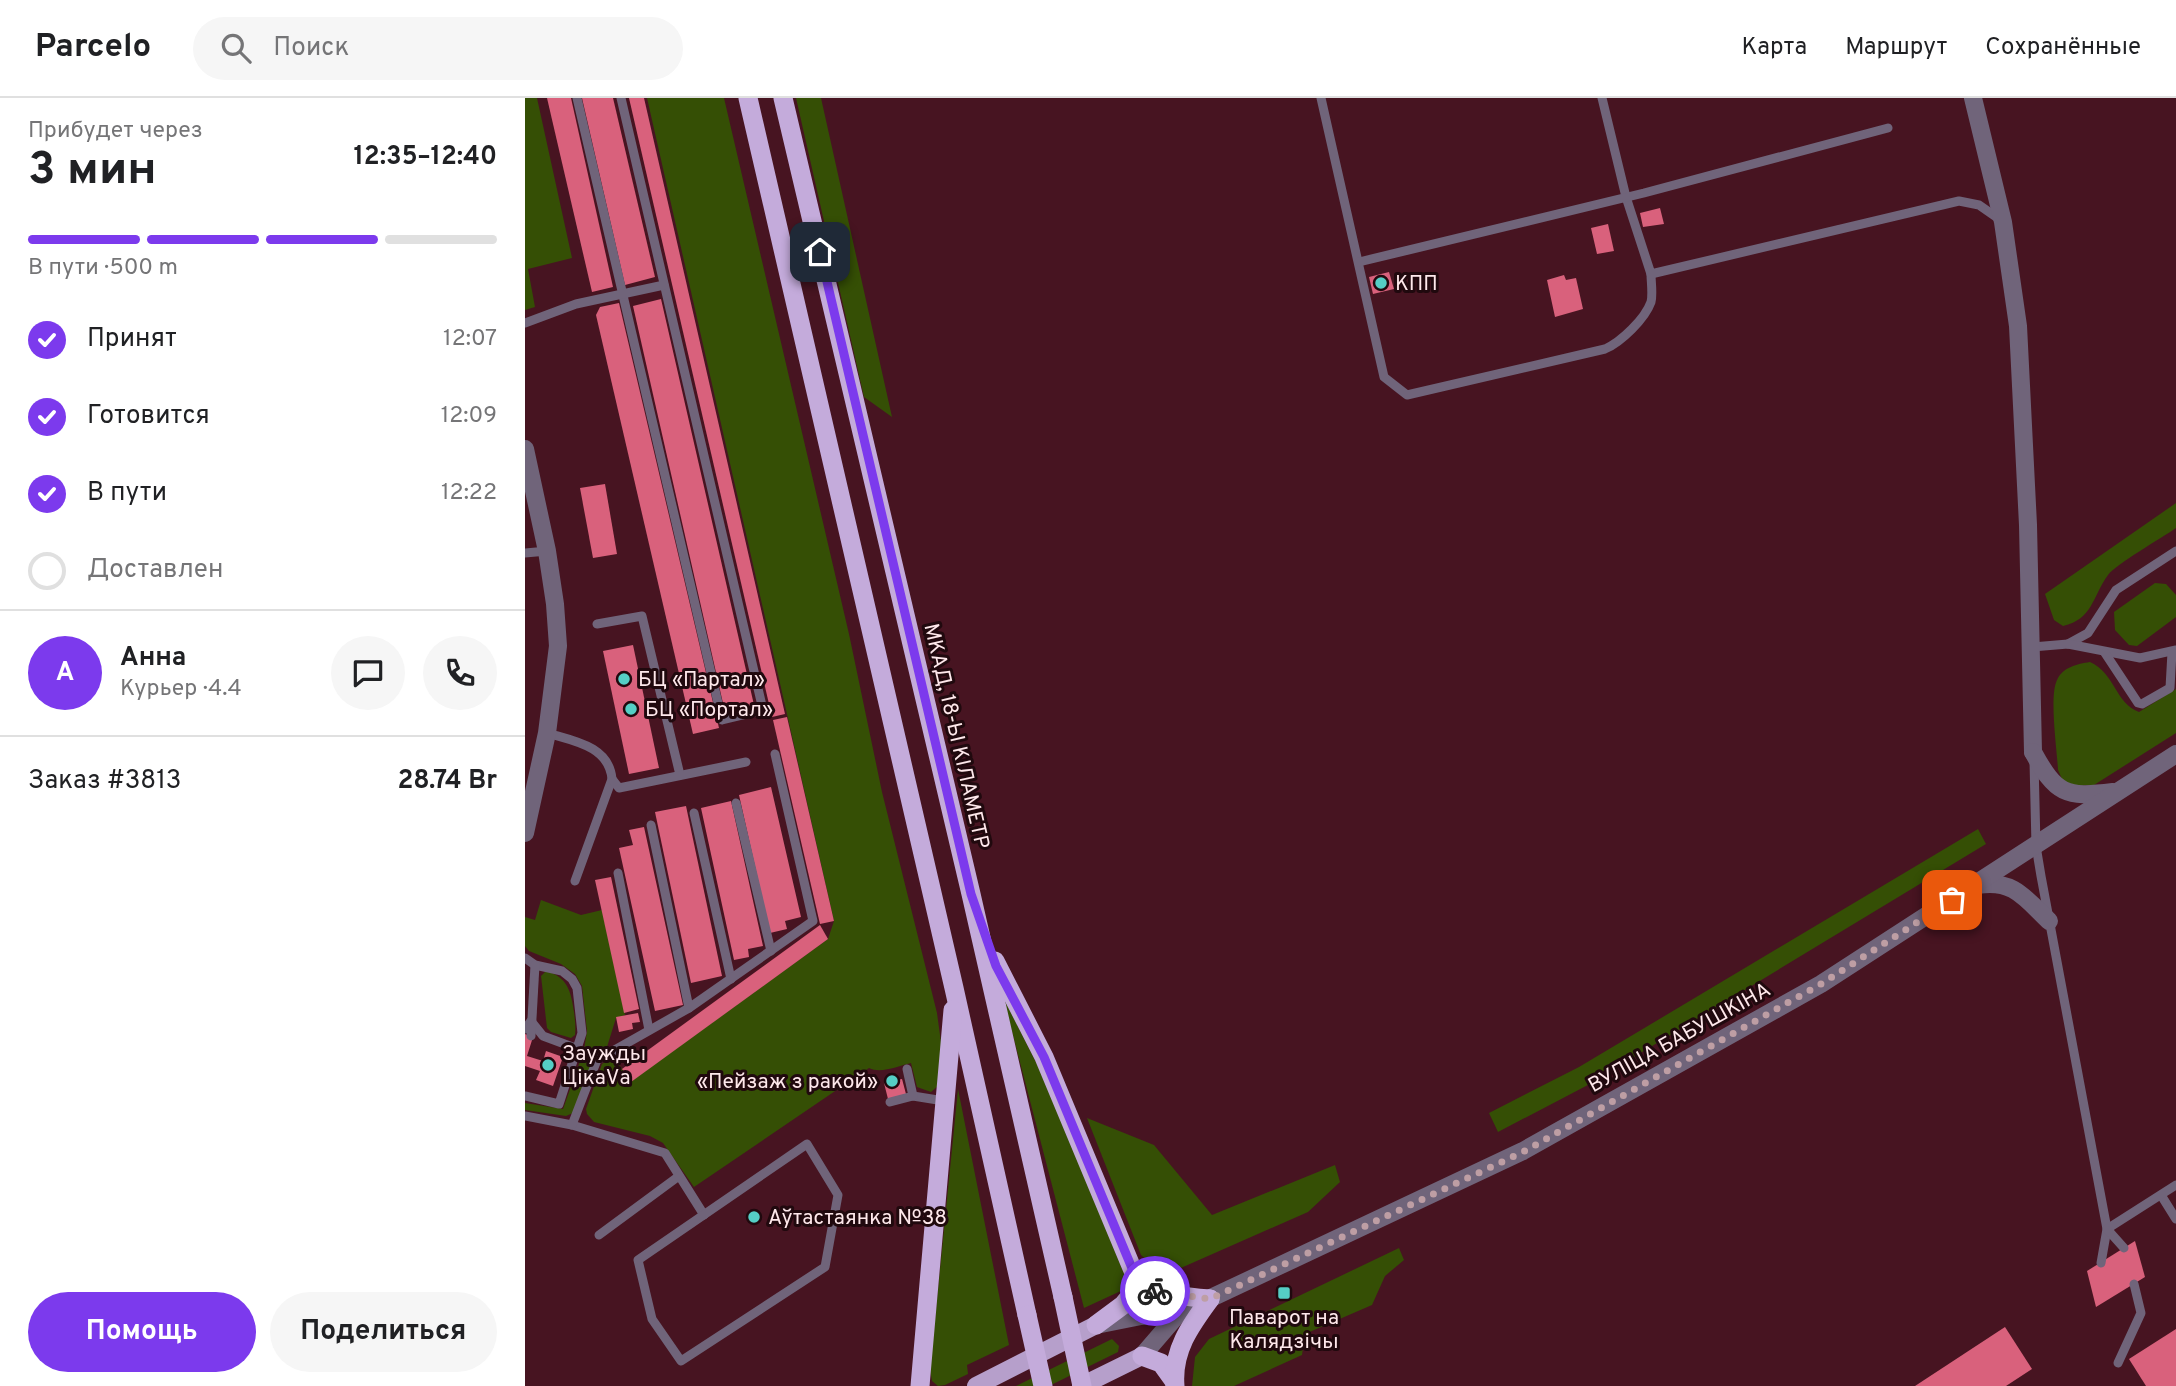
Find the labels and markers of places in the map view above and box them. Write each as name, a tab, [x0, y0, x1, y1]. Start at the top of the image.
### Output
pin	[790, 222, 850, 282]
place label: КПП	[1395, 271, 1438, 298]
marker: КПП	[1373, 275, 1389, 291]
place label: БЦ «Партал»	[638, 667, 765, 694]
marker: БЦ «Партал»	[616, 671, 632, 687]
place label: БЦ «Портал»	[645, 697, 773, 724]
marker: БЦ «Портал»	[623, 701, 639, 717]
pin	[1922, 870, 1982, 930]
place label: Заужды ЦікаVа	[562, 1041, 646, 1092]
marker: Заужды ЦікаVа	[540, 1057, 556, 1073]
place label: «Пейзаж з ракой»	[697, 1069, 878, 1096]
marker: «Пейзаж з ракой»	[884, 1073, 900, 1089]
place label: Аўтастаянка №38	[768, 1205, 947, 1232]
marker: Аўтастаянка №38	[746, 1209, 762, 1225]
marker: Паварот на Калядзічы	[1276, 1285, 1292, 1301]
place label: Паварот на Калядзічы	[1229, 1305, 1339, 1356]

